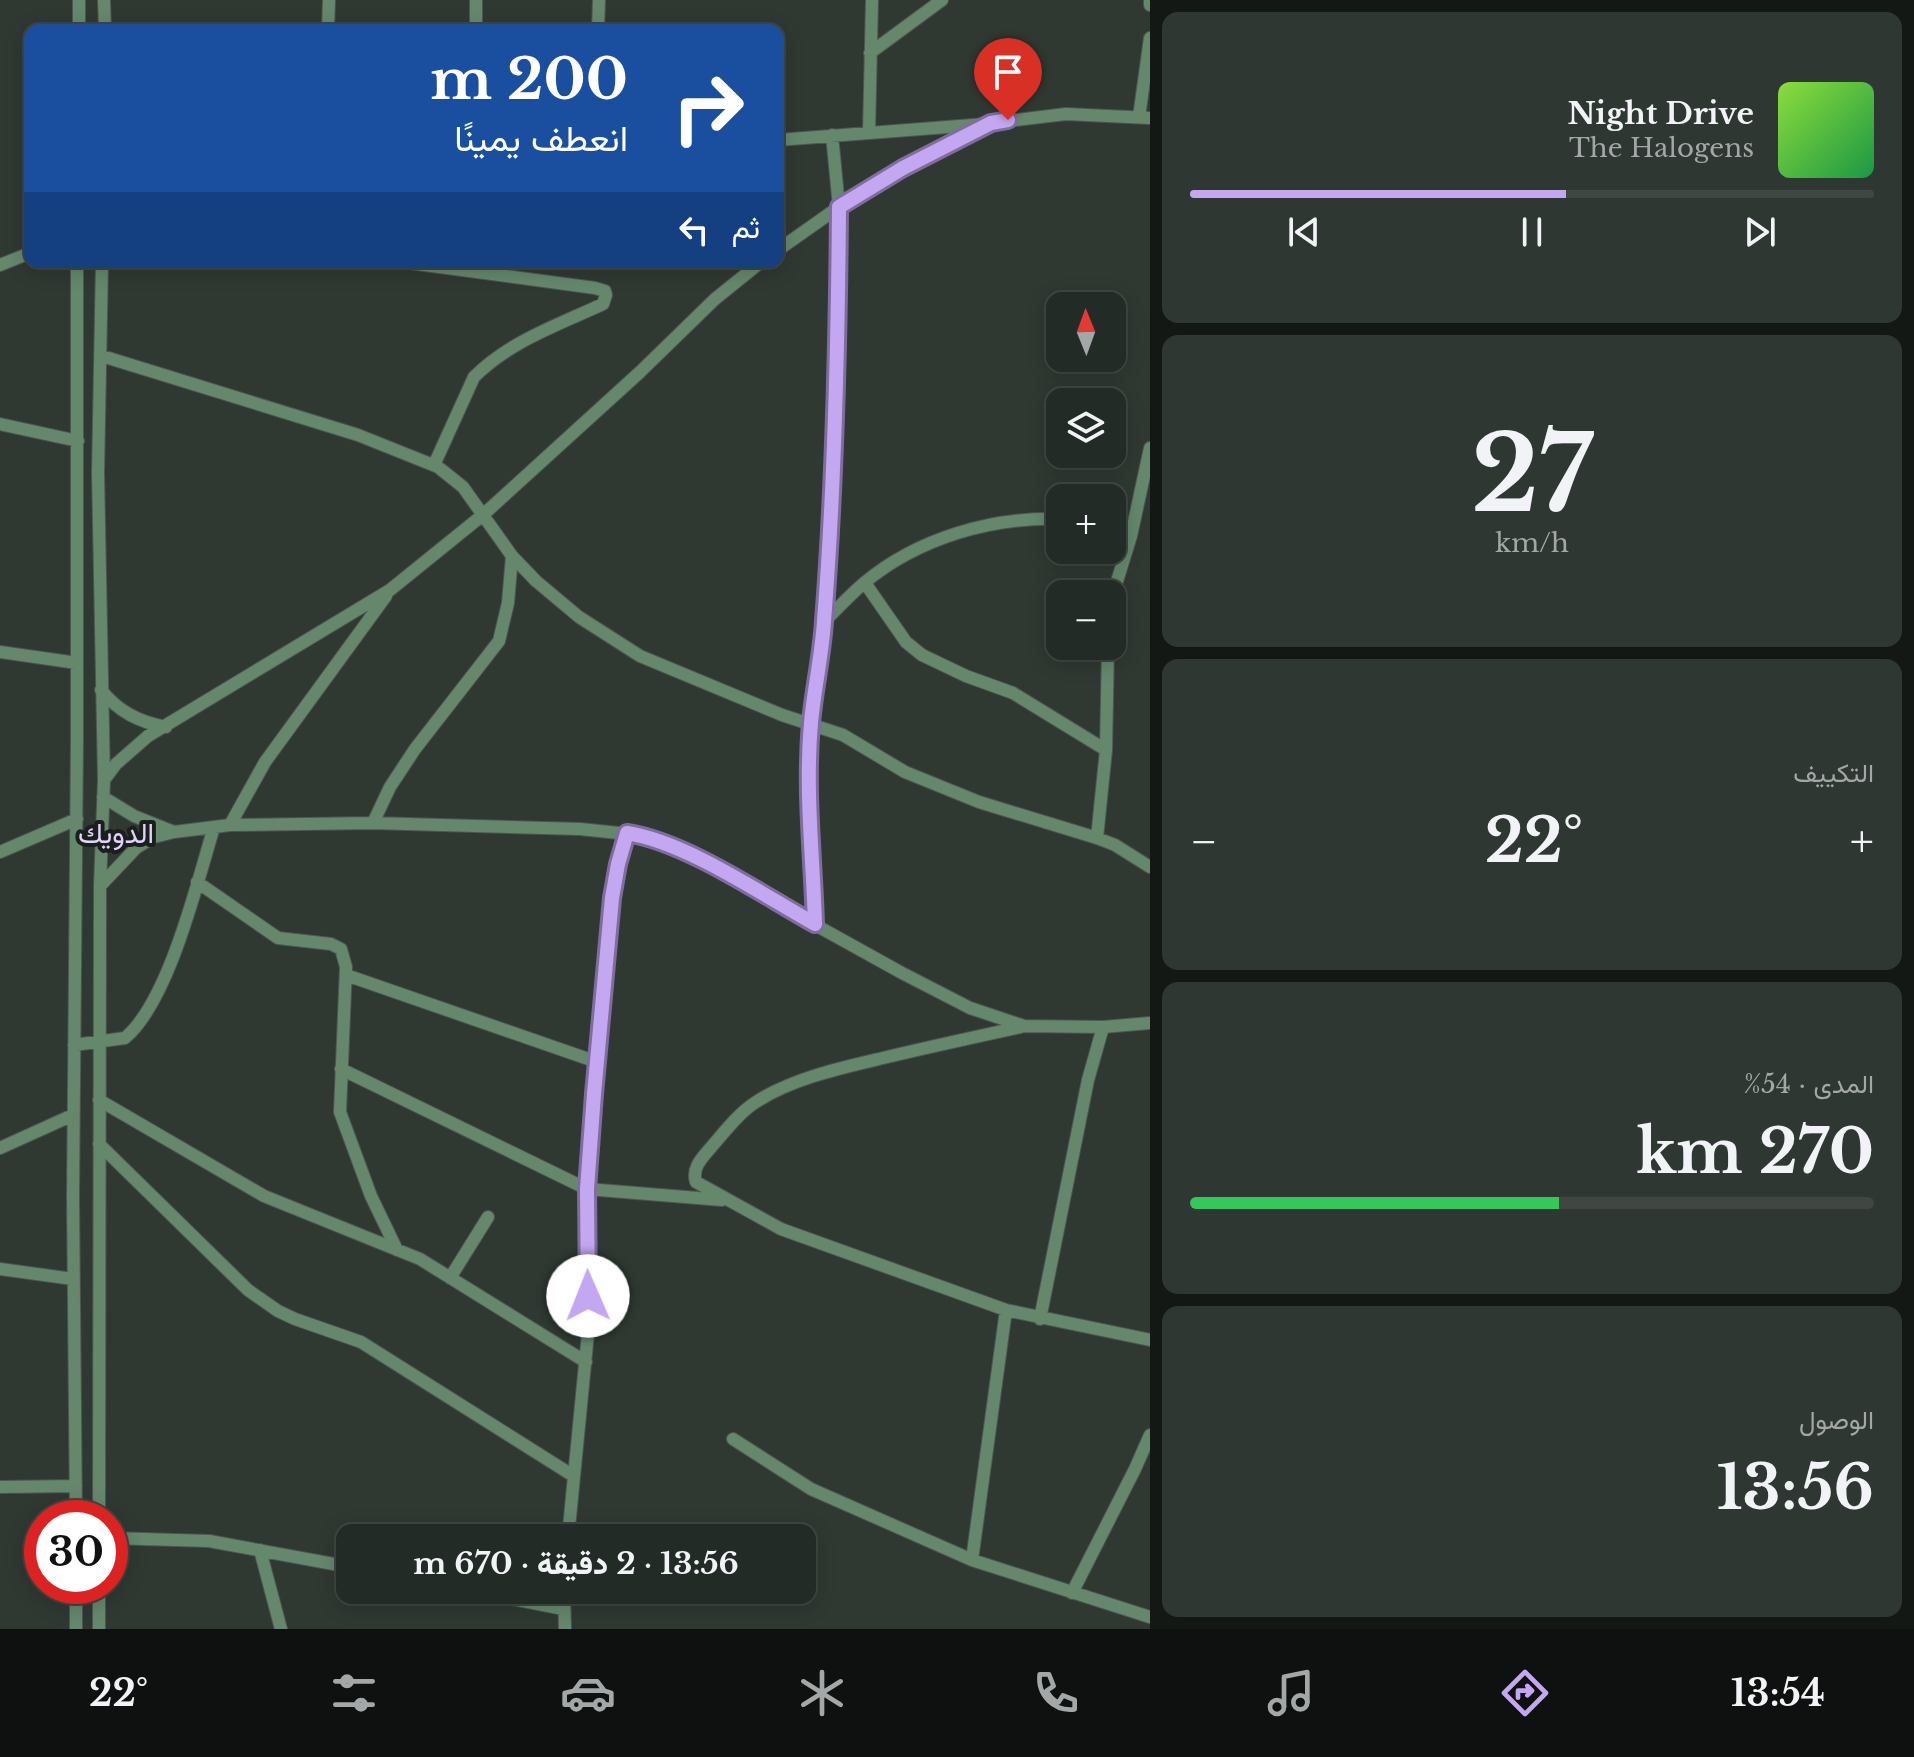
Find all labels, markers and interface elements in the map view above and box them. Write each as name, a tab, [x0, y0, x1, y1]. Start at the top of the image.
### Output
pin	[974, 38, 1042, 120]
text: 200 m	[430, 45, 628, 114]
icon: arrive	[986, 50, 1030, 94]
icon: right	[656, 56, 760, 160]
text: Night Drive	[1568, 95, 1754, 132]
text: انعطف يمينًا	[454, 116, 628, 161]
text: The Halogens	[1569, 132, 1754, 164]
icon: left	[672, 208, 716, 252]
text: ثم	[732, 209, 760, 246]
icon: previous	[1282, 210, 1326, 254]
icon: pause	[1510, 210, 1554, 254]
icon: next	[1738, 210, 1782, 254]
north arrow	[1046, 292, 1126, 372]
map controls	[1046, 292, 1126, 660]
button: layers	[1046, 388, 1126, 468]
text: 27	[1471, 410, 1593, 539]
button: +	[1046, 484, 1126, 564]
text: km/h	[1495, 527, 1569, 559]
button: −	[1046, 580, 1126, 660]
text: التكييف	[1793, 757, 1874, 789]
text: 22°	[1485, 804, 1583, 878]
text: −	[1190, 814, 1218, 869]
text: +	[1850, 814, 1874, 869]
district label: الدويك	[78, 816, 154, 851]
text: المدى · 54%	[1744, 1068, 1874, 1100]
text: 270 km	[1637, 1115, 1874, 1189]
position arrow	[546, 1254, 630, 1338]
text: الوصول	[1799, 1404, 1874, 1436]
text: 13:56	[1716, 1451, 1874, 1525]
speed limit sign: 30	[24, 1500, 128, 1604]
text: 13:56 · 2 دقيقة · 670 m	[413, 1545, 739, 1582]
icon: filters	[326, 1665, 382, 1721]
icon: car	[560, 1665, 616, 1721]
icon: climate	[794, 1665, 850, 1721]
icon: phone	[1028, 1665, 1084, 1721]
icon: music	[1263, 1665, 1319, 1721]
icon: directions	[1497, 1665, 1553, 1721]
text: 22°	[89, 1671, 148, 1716]
text: 13:54	[1731, 1671, 1825, 1716]

